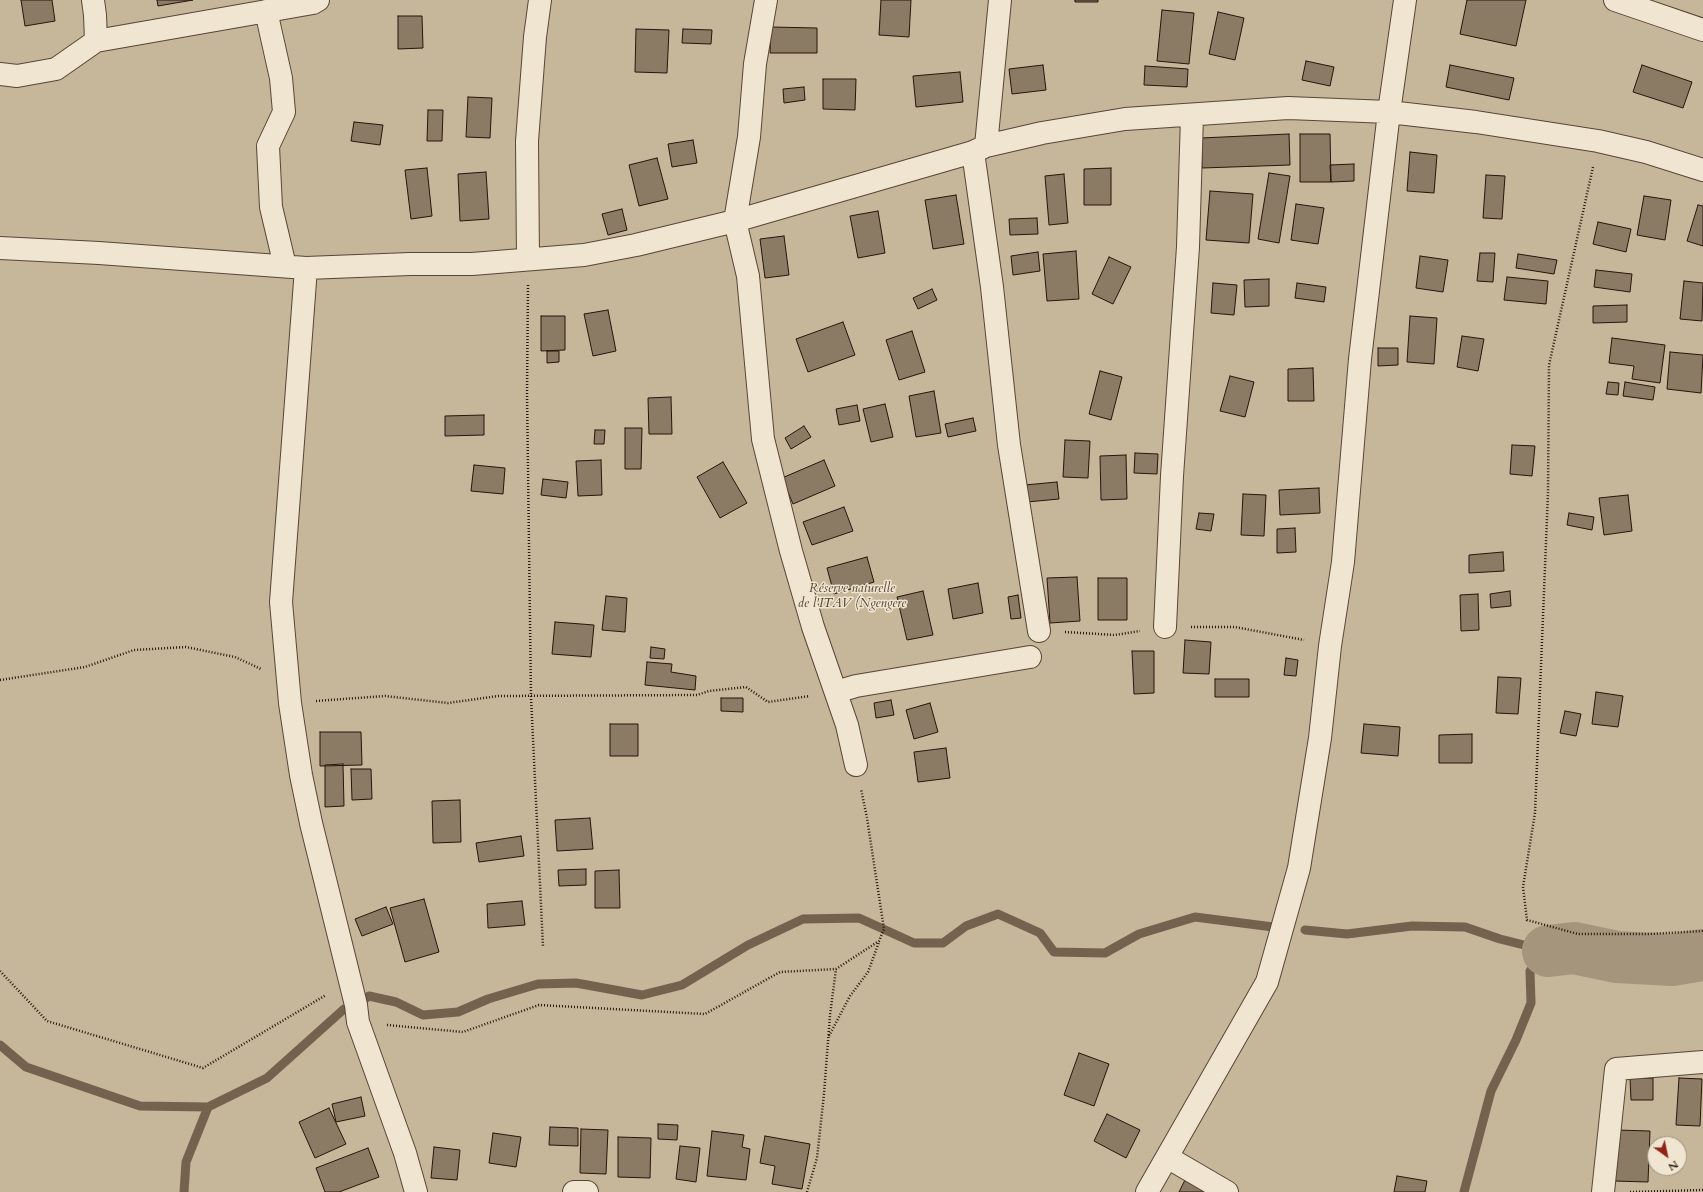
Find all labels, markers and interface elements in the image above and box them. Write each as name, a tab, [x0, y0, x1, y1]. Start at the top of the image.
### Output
park label: Réserve naturelle de l'ITAV (Ngengere	[798, 581, 906, 612]
north arrow	[1647, 1136, 1687, 1176]
text: N	[1665, 1157, 1681, 1175]

